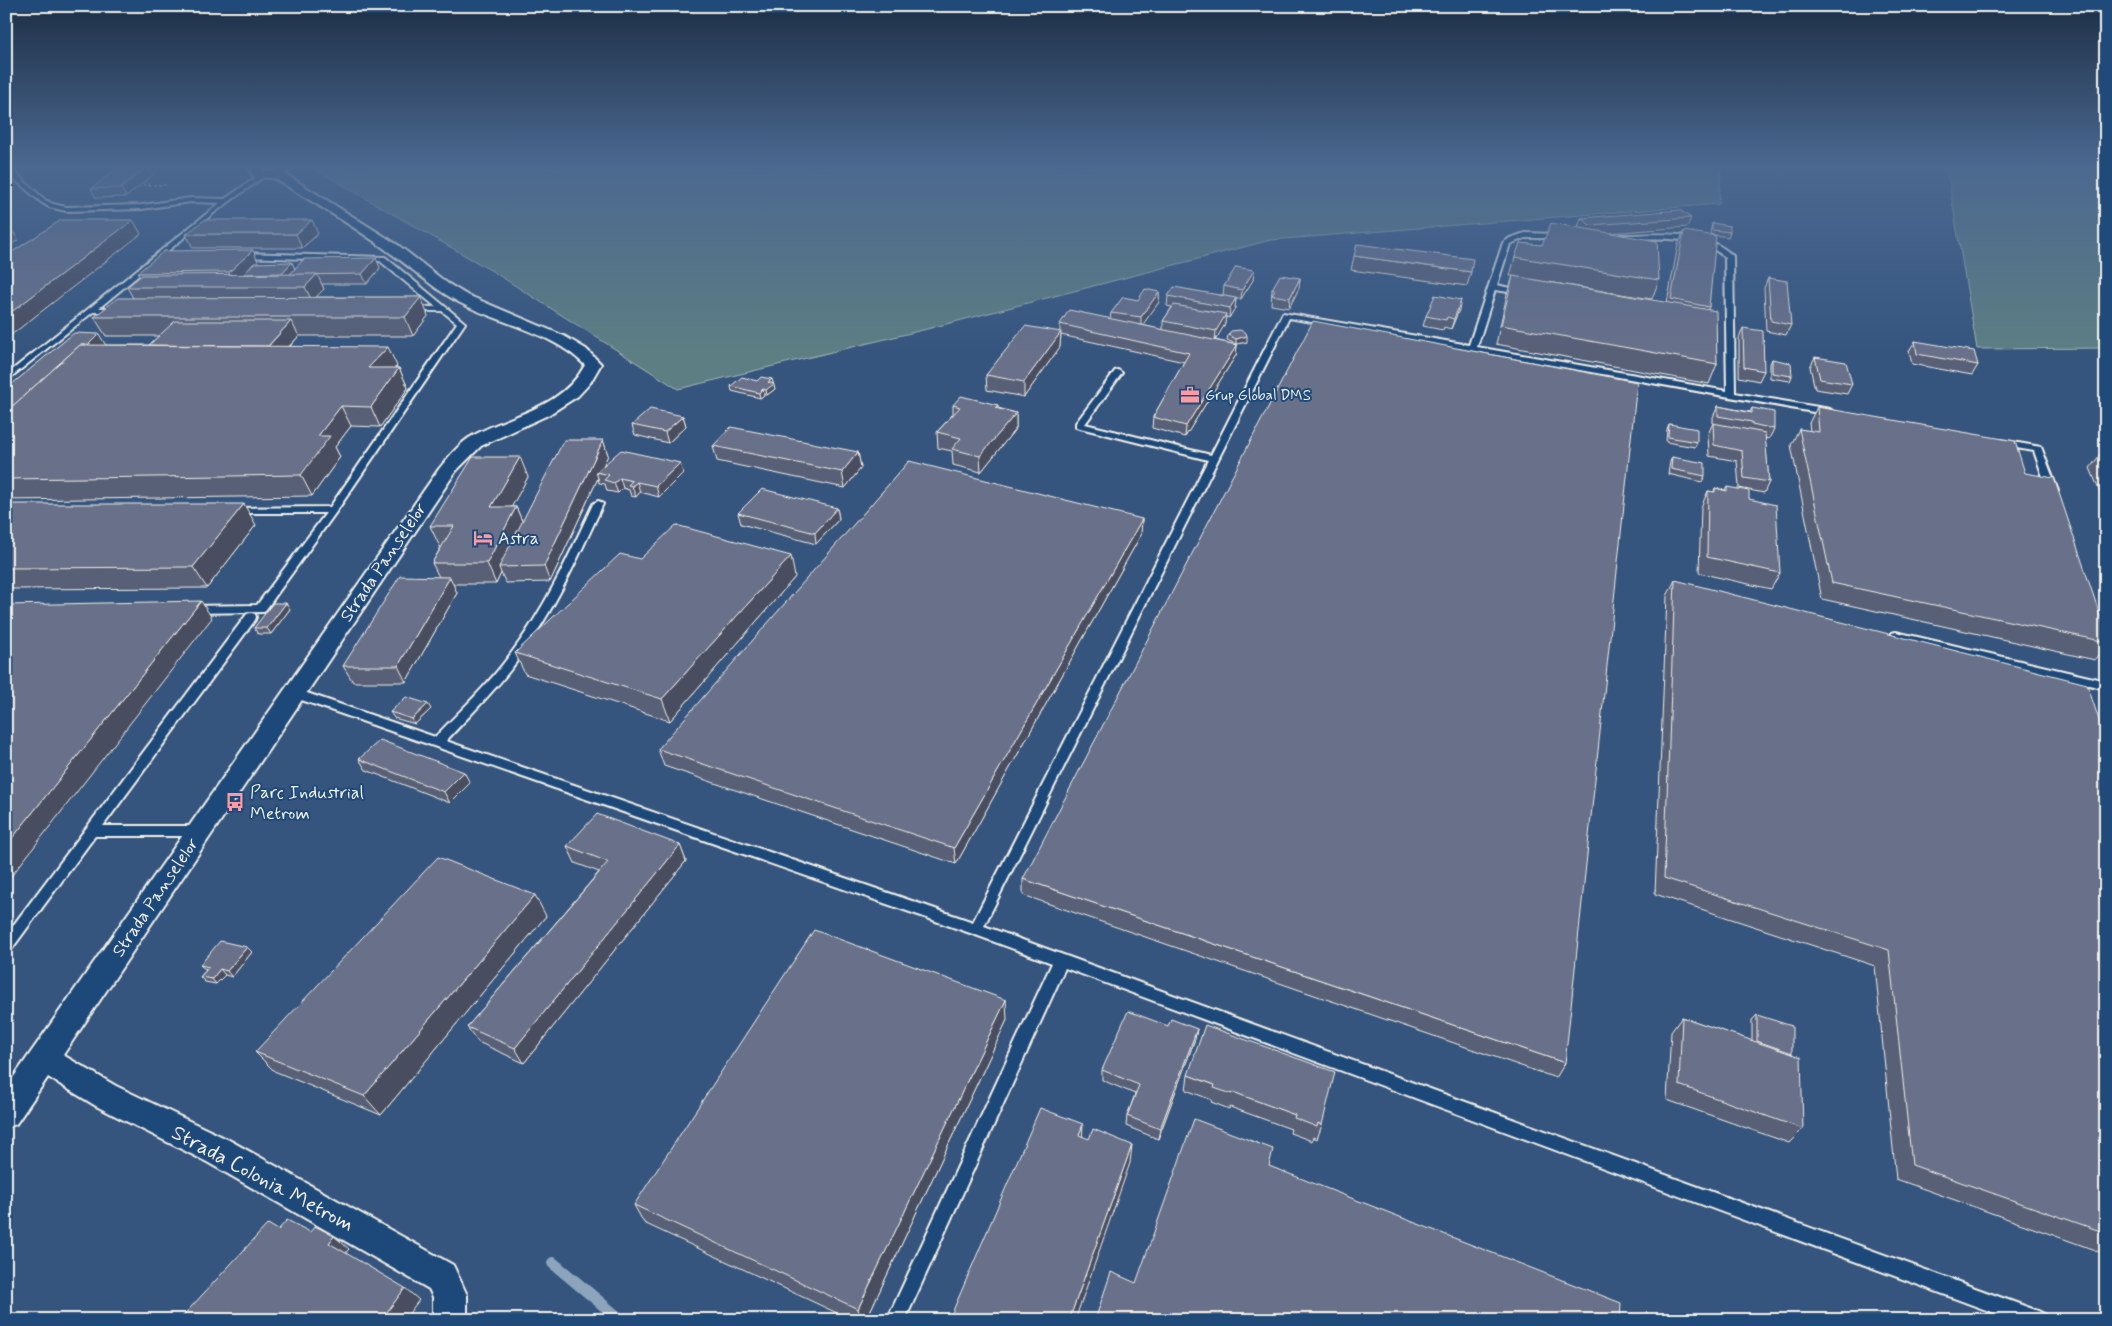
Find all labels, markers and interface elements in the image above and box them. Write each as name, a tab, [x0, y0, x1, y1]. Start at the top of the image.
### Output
office icon: Grup Global DMS	[1179, 384, 1201, 406]
place label: Grup Global DMS	[1205, 386, 1311, 406]
street label: Strada Panselelor	[335, 498, 433, 627]
hotel icon: Astra	[472, 527, 494, 549]
place label: Astra	[498, 527, 539, 551]
place label: Parc Industrial Metrom	[250, 781, 364, 826]
bus stop icon: Parc Industrial Metrom	[224, 791, 246, 813]
street label: Strada Panselelor	[107, 833, 205, 962]
street label: Strada Colonia Metrom	[167, 1119, 359, 1239]

